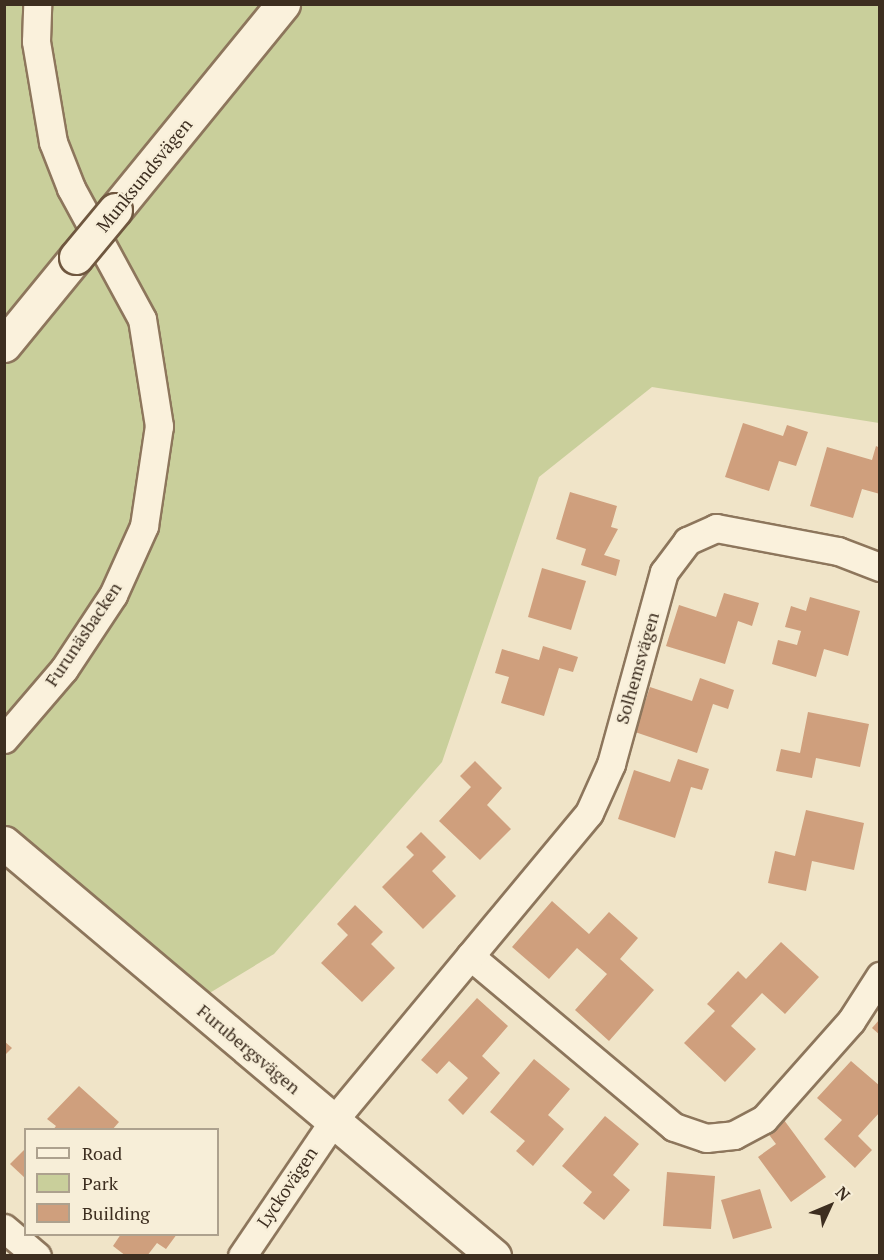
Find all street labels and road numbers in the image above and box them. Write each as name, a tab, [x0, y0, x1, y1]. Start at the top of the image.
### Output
street label: Munksundsvägen	[92, 114, 196, 236]
street label: Furunäsbacken	[40, 578, 126, 690]
street label: Solhemsvägen	[611, 610, 663, 726]
street label: Furubergsvägen	[193, 1000, 305, 1098]
street label: Lyckovägen	[252, 1143, 322, 1231]

